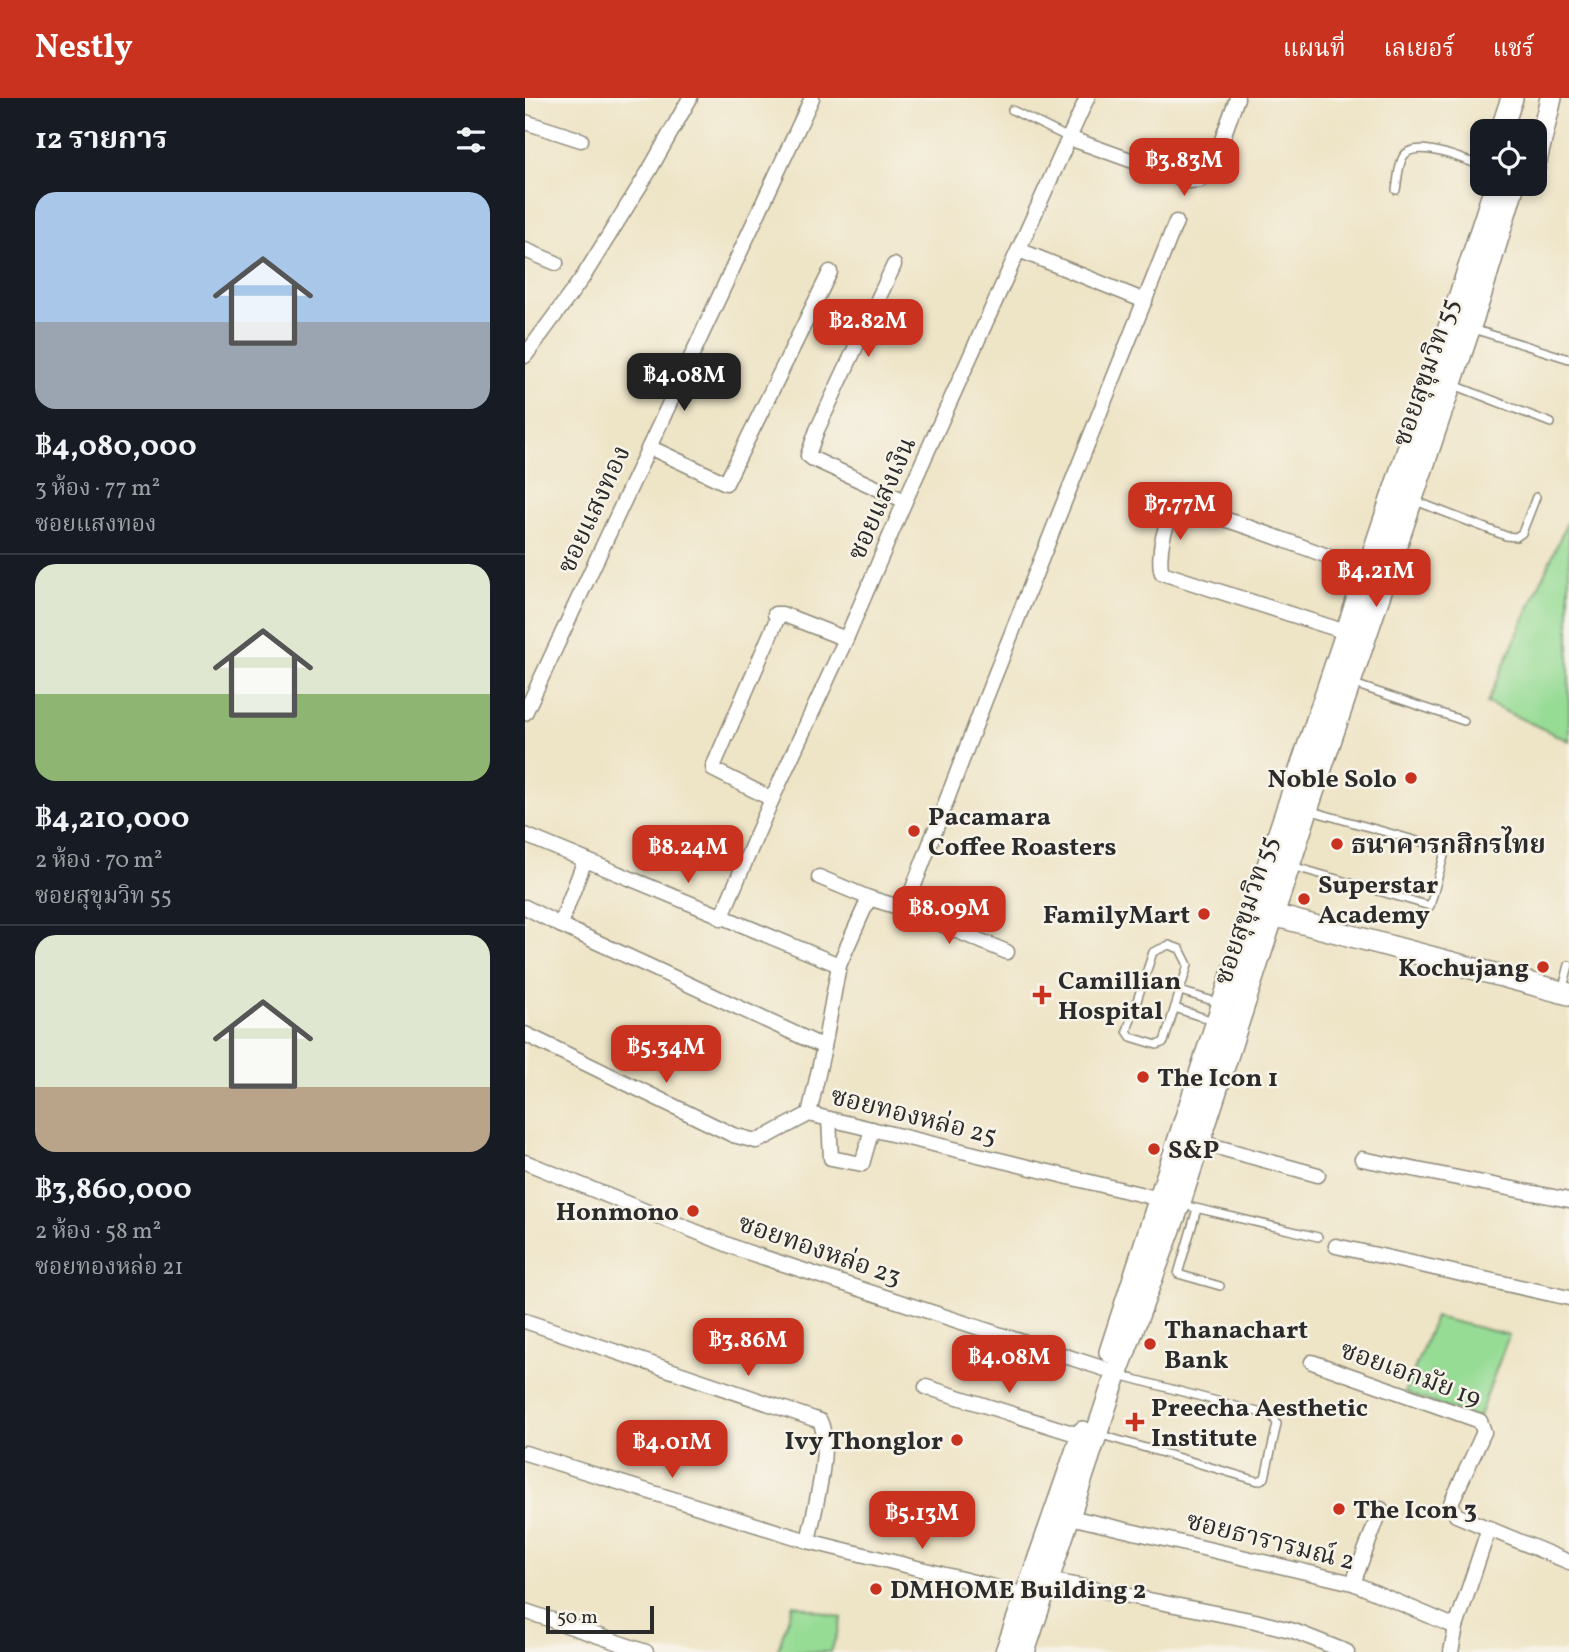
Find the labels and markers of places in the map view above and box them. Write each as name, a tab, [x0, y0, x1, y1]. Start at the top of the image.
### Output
pin: ฿3.83M	[1127, 139, 1241, 198]
pin: ฿2.82M	[811, 300, 925, 359]
pin: ฿4.08M	[627, 354, 741, 413]
pin: ฿7.77M	[1123, 482, 1237, 542]
pin: ฿4.21M	[1319, 550, 1433, 609]
place label: Noble Solo	[1268, 762, 1397, 798]
marker: Noble Solo	[1403, 770, 1419, 786]
place label: Pacamara Coffee Roasters	[928, 800, 1117, 866]
marker: Pacamara Coffee Roasters	[906, 823, 922, 839]
pin: ฿8.24M	[631, 826, 745, 885]
place label: ธนาคารกสิกรไทย	[1351, 826, 1546, 864]
marker: ธนาคารกสิกรไทย	[1329, 836, 1345, 852]
place label: Superstar Academy	[1318, 868, 1438, 934]
pin: ฿8.09M	[892, 886, 1006, 946]
marker: Superstar Academy	[1296, 891, 1312, 907]
place label: FamilyMart	[1043, 898, 1190, 934]
marker: FamilyMart	[1196, 906, 1212, 922]
place label: Kochujang	[1398, 951, 1529, 987]
marker: Kochujang	[1535, 959, 1551, 975]
place label: Camillian Hospital	[1058, 964, 1181, 1030]
marker: Camillian Hospital	[1032, 985, 1052, 1005]
pin: ฿5.34M	[609, 1026, 723, 1085]
place label: The Icon 1	[1157, 1061, 1278, 1097]
marker: The Icon 1	[1135, 1069, 1151, 1085]
place label: S&P	[1168, 1133, 1219, 1169]
marker: S&P	[1146, 1141, 1162, 1157]
place label: Honmono	[556, 1195, 679, 1231]
marker: Honmono	[685, 1203, 701, 1219]
place label: Thanachart Bank	[1164, 1313, 1308, 1379]
pin: ฿3.86M	[691, 1318, 805, 1378]
pin: ฿4.08M	[952, 1336, 1066, 1395]
marker: Thanachart Bank	[1142, 1336, 1158, 1352]
place label: Preecha Aesthetic Institute	[1151, 1391, 1368, 1457]
marker: Preecha Aesthetic Institute	[1125, 1412, 1145, 1432]
pin: ฿4.01M	[615, 1420, 729, 1480]
place label: Ivy Thonglor	[784, 1424, 943, 1460]
marker: Ivy Thonglor	[949, 1432, 965, 1448]
pin: ฿5.13M	[865, 1492, 979, 1551]
place label: The Icon 3	[1353, 1493, 1477, 1529]
marker: The Icon 3	[1331, 1501, 1347, 1517]
place label: DMHOME Building 2	[890, 1573, 1146, 1609]
marker: DMHOME Building 2	[868, 1581, 884, 1597]

